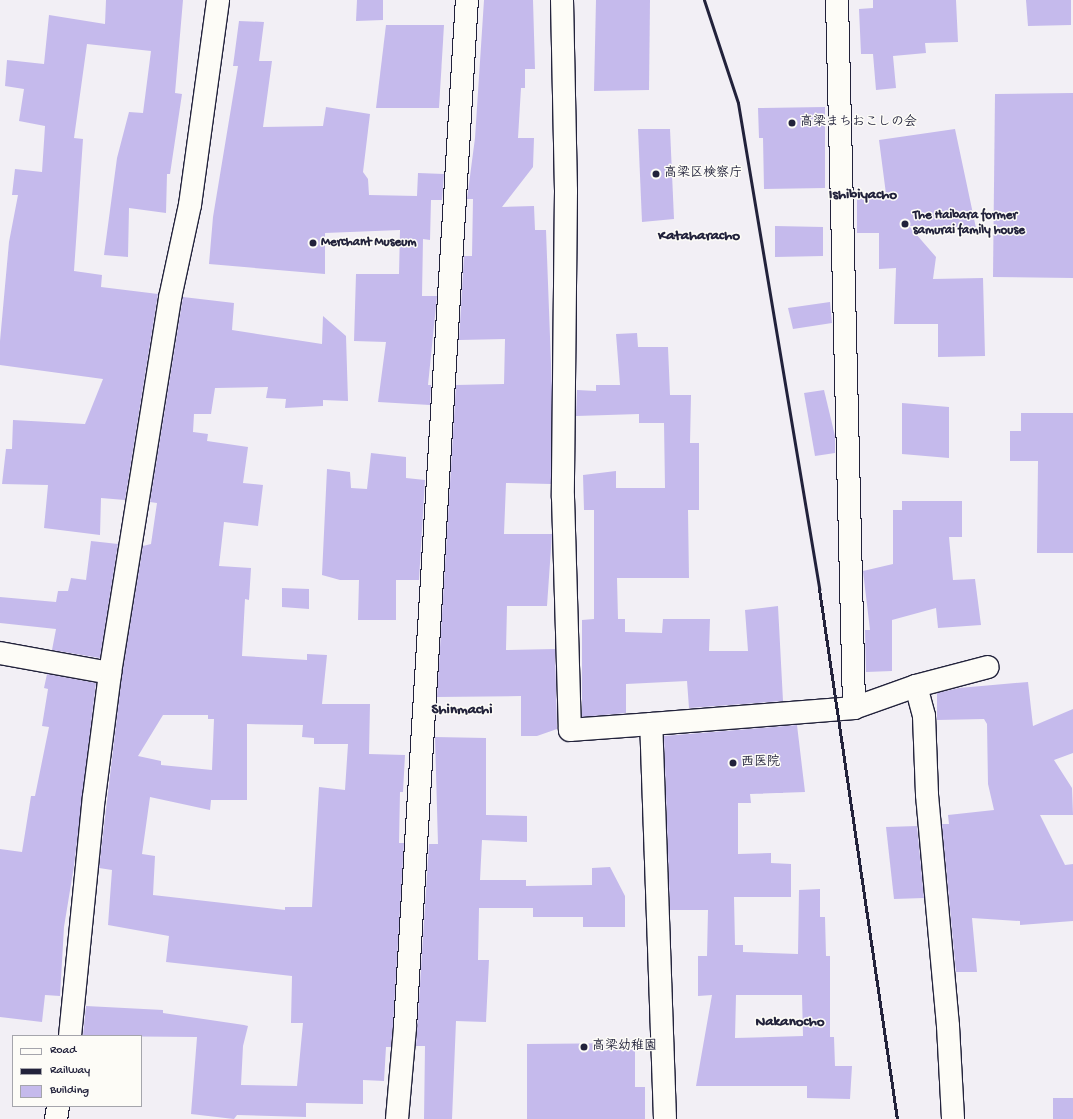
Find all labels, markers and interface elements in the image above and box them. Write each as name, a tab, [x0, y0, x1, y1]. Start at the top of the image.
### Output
place label: 高梁まちおこしの会	[800, 115, 917, 131]
marker: 高梁まちおこしの会	[787, 118, 797, 128]
place label: 高梁区検察庁	[664, 166, 742, 182]
marker: 高梁区検察庁	[651, 169, 661, 179]
district label: Ishibiyacho	[829, 187, 897, 205]
place label: The Haibara former samurai family house	[913, 209, 1025, 240]
marker: The Haibara former samurai family house	[900, 219, 910, 229]
district label: Kataharacho	[658, 228, 740, 246]
place label: Merchant Museum	[321, 235, 416, 251]
marker: Merchant Museum	[308, 238, 318, 248]
district label: Shinmachi	[432, 702, 492, 720]
place label: 西医院	[741, 755, 780, 771]
marker: 西医院	[728, 758, 738, 768]
district label: Nakanocho	[756, 1014, 824, 1032]
legend	[12, 1035, 142, 1107]
place label: 高梁幼稚園	[592, 1039, 657, 1055]
marker: 高梁幼稚園	[579, 1042, 589, 1052]
text: Road	[50, 1044, 76, 1058]
text: Railway	[50, 1064, 90, 1078]
text: Building	[50, 1084, 89, 1098]

